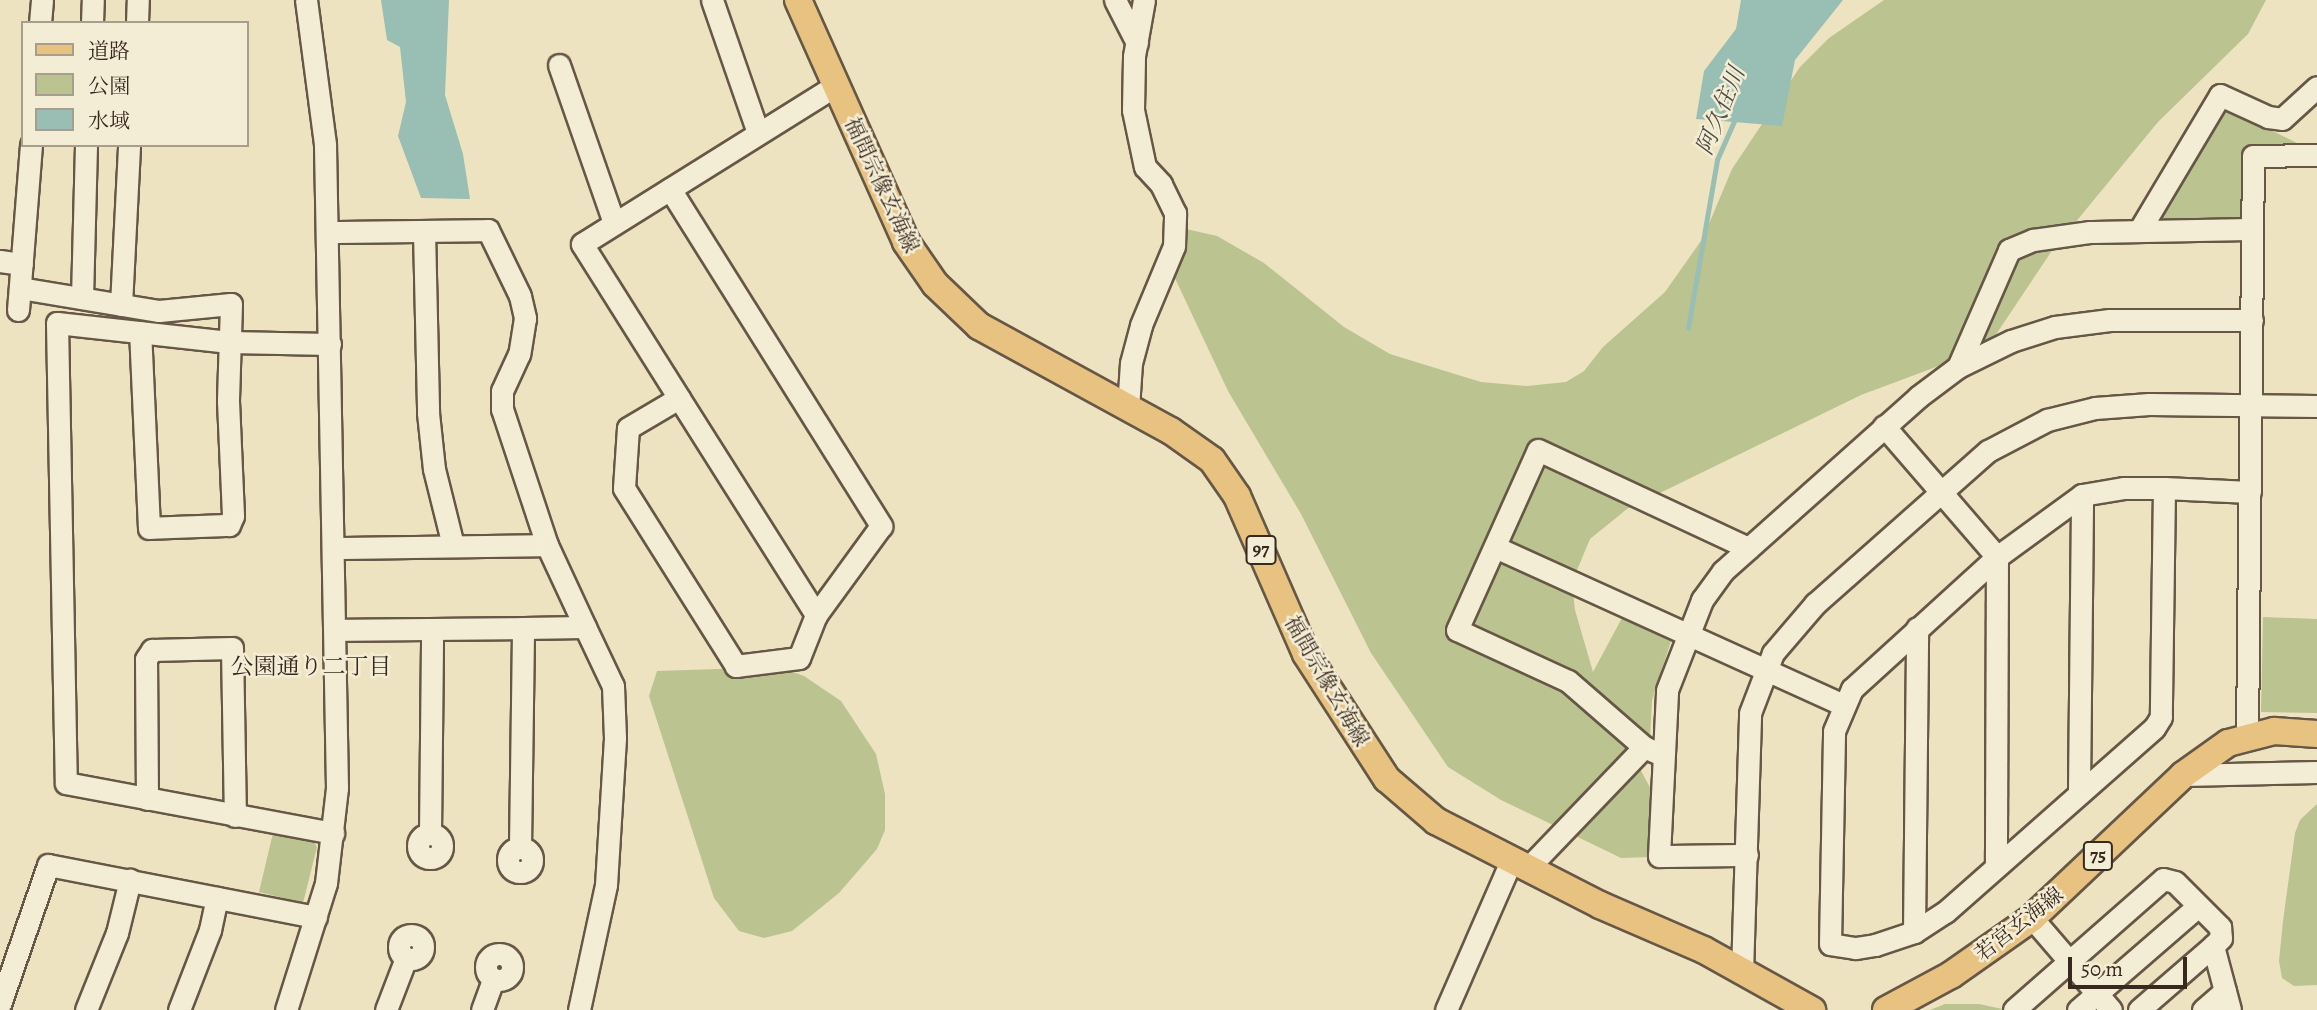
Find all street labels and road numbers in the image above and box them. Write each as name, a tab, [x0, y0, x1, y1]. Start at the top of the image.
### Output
street label: 福間宗像玄海線	[840, 113, 924, 257]
road number: 97	[1245, 534, 1277, 566]
street label: 福間宗像玄海線	[1279, 611, 1375, 751]
road number: 75	[2082, 841, 2114, 872]
street label: 若宮玄海線	[1970, 882, 2068, 966]

